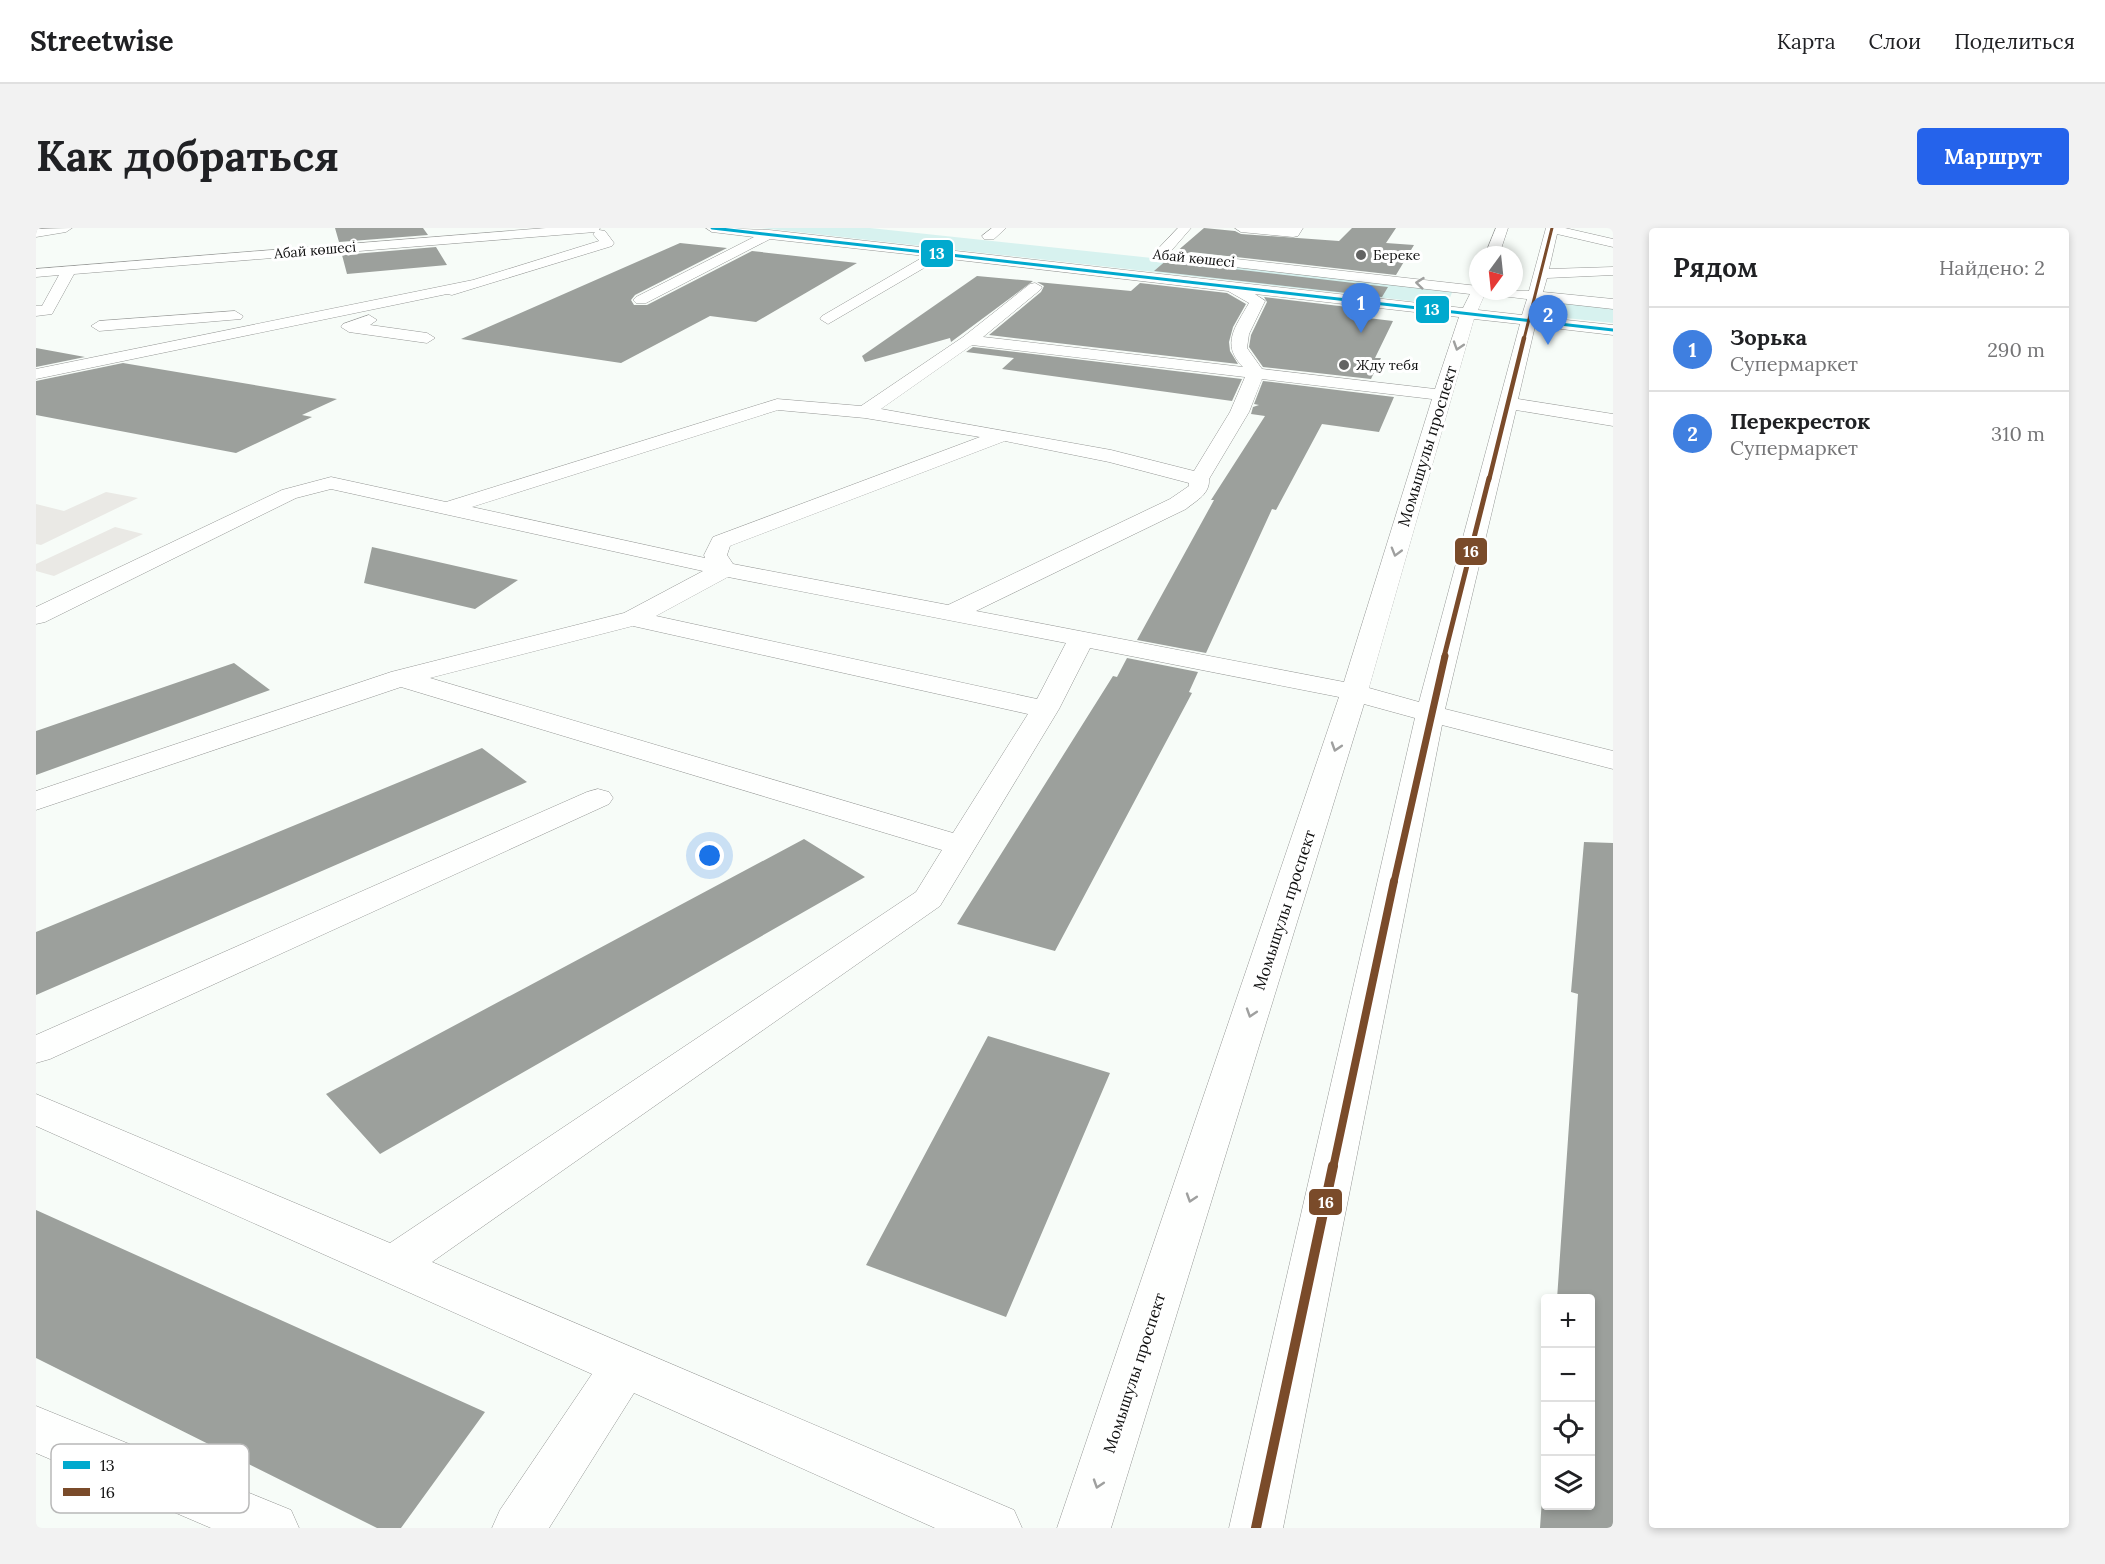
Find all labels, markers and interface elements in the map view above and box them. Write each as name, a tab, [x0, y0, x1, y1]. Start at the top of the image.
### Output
text: Streetwise	[30, 23, 174, 59]
text: Карта	[1777, 28, 1836, 55]
text: Слои	[1869, 28, 1921, 55]
text: Поделиться	[1954, 28, 2075, 55]
button: Маршрут	[1917, 128, 2069, 185]
text: Как добраться	[36, 129, 339, 183]
street label: Абай көшесі	[272, 237, 357, 263]
line badge: 13	[920, 239, 954, 268]
text: 13	[929, 243, 945, 263]
street label: Абай көшесі	[1151, 245, 1236, 271]
place label: Береке	[1373, 246, 1421, 264]
north arrow	[1469, 246, 1523, 300]
marker: Береке	[1354, 248, 1368, 262]
text: Рядом	[1673, 251, 1758, 284]
text: Найдено: 2	[1939, 255, 2045, 280]
one-way arrow	[1415, 278, 1424, 290]
pin: 1	[1342, 284, 1380, 333]
line badge: 13	[1415, 295, 1450, 324]
pin: 2	[1528, 296, 1568, 345]
text: 13	[1424, 299, 1440, 319]
text: Зорька	[1730, 323, 1807, 351]
text: 1	[1688, 337, 1697, 362]
text: 290 m	[1987, 337, 2045, 362]
one-way arrow	[1453, 340, 1465, 351]
text: Супермаркет	[1730, 351, 1858, 376]
place label: Жду тебя	[1356, 356, 1419, 374]
marker: Жду тебя	[1337, 358, 1351, 372]
street label: Момышулы проспект	[1393, 363, 1461, 529]
text: Перекресток	[1730, 407, 1870, 435]
text: 2	[1687, 421, 1698, 446]
text: 310 m	[1991, 421, 2045, 446]
text: Супермаркет	[1730, 435, 1858, 460]
line badge: 16	[1454, 537, 1488, 566]
text: 16	[1463, 541, 1479, 561]
one-way arrow	[1391, 546, 1403, 557]
one-way arrow	[1331, 741, 1344, 752]
street label: Момышулы проспект	[1249, 827, 1319, 993]
your location	[695, 841, 724, 870]
one-way arrow	[1245, 1007, 1258, 1018]
line badge: 16	[1308, 1188, 1343, 1216]
one-way arrow	[1185, 1192, 1198, 1203]
text: 16	[1318, 1192, 1334, 1212]
street label: Момышулы проспект	[1099, 1290, 1169, 1456]
map controls	[1541, 1294, 1595, 1510]
button: +	[1541, 1294, 1595, 1348]
button: −	[1541, 1348, 1595, 1402]
button: locate	[1541, 1402, 1595, 1456]
legend	[51, 1444, 249, 1513]
text: 13	[100, 1455, 115, 1475]
button: layers	[1541, 1456, 1595, 1510]
one-way arrow	[1093, 1478, 1105, 1489]
text: 16	[100, 1482, 115, 1502]

